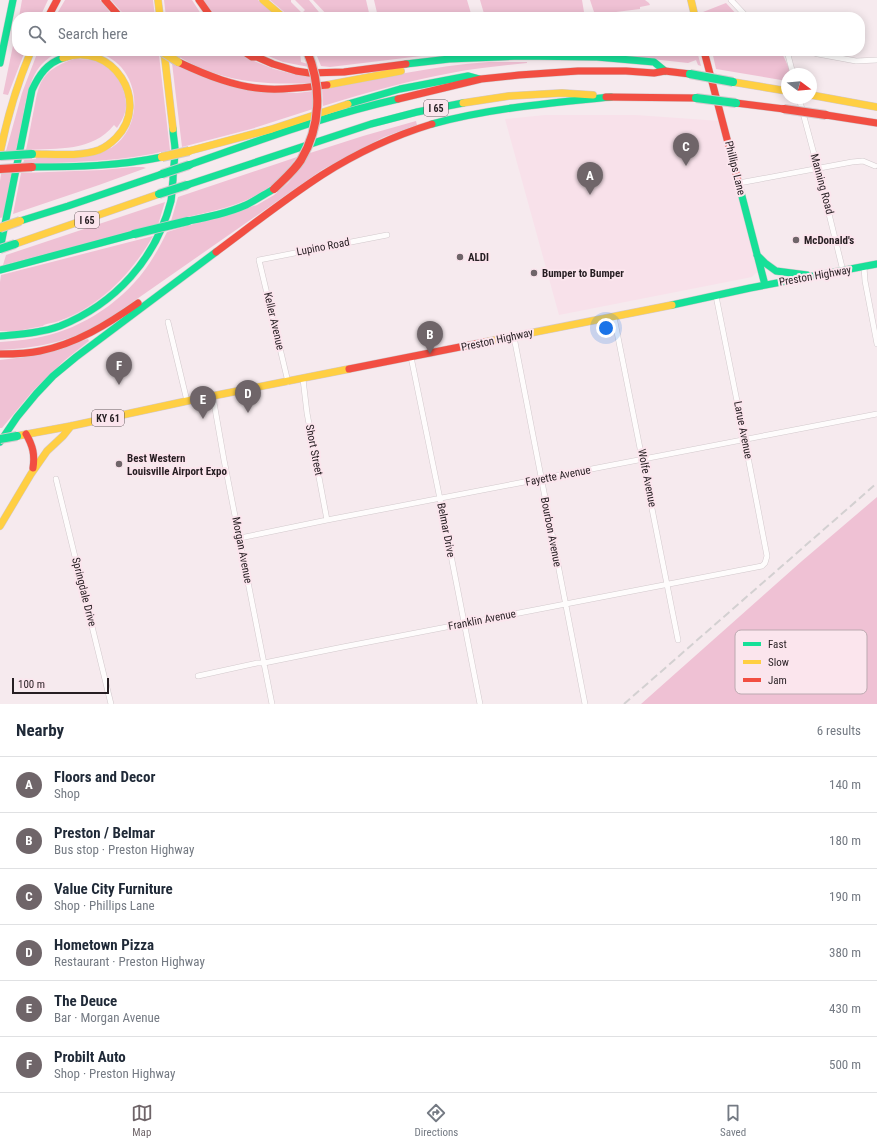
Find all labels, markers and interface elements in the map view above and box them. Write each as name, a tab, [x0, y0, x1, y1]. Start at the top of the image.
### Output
search box	[12, 12, 865, 56]
icon: search	[26, 23, 48, 45]
text: Search here	[58, 25, 128, 43]
north arrow	[781, 68, 817, 104]
road number: I 65	[424, 100, 448, 116]
pin: C	[673, 133, 699, 166]
street label: Phillips Lane	[722, 140, 748, 196]
street label: Manning Road	[808, 152, 836, 216]
pin: A	[577, 162, 603, 195]
road number: I 65	[75, 212, 99, 228]
place label: McDonald's	[804, 234, 854, 247]
street label: Lupino Road	[295, 235, 351, 259]
marker: McDonald's	[791, 235, 801, 245]
place label: ALDI	[468, 251, 489, 264]
marker: ALDI	[455, 252, 465, 262]
street label: Preston Highway	[778, 263, 853, 289]
place label: Bumper to Bumper	[542, 267, 624, 280]
marker: Bumper to Bumper	[529, 268, 539, 278]
street label: Keller Avenue	[261, 291, 287, 351]
your location	[596, 318, 616, 338]
pin: B	[417, 321, 443, 354]
street label: Preston Highway	[460, 326, 534, 354]
pin: F	[106, 352, 132, 385]
pin: D	[235, 380, 261, 413]
pin: E	[190, 386, 216, 419]
street label: Larue Avenue	[731, 400, 755, 460]
road number: KY 61	[92, 410, 124, 426]
street label: Short Street	[303, 423, 325, 477]
street label: Wolfe Avenue	[635, 448, 659, 508]
place label: Best Western Louisville Airport Expo	[127, 452, 227, 478]
marker: Best Western Louisville Airport Expo	[114, 459, 124, 469]
street label: Fayette Avenue	[524, 463, 592, 489]
street label: Bourbon Avenue	[538, 496, 564, 568]
street label: Belmar Drive	[434, 502, 458, 558]
street label: Morgan Avenue	[229, 516, 255, 584]
street label: Springdale Drive	[69, 556, 99, 628]
street label: Franklin Avenue	[447, 607, 517, 633]
legend	[735, 630, 867, 694]
text: Fast	[768, 638, 787, 651]
text: Slow	[768, 656, 789, 669]
text: Jam	[768, 674, 787, 687]
scale bar	[12, 676, 109, 695]
text: 100 m	[18, 678, 45, 691]
text: Nearby	[16, 720, 64, 740]
text: 6 results	[817, 723, 861, 738]
text: Floors and Decor	[54, 768, 155, 786]
text: A	[25, 777, 33, 792]
text: 140 m	[829, 777, 861, 792]
text: Shop	[54, 786, 80, 801]
text: Preston / Belmar	[54, 824, 155, 842]
text: B	[25, 833, 33, 848]
text: 180 m	[829, 833, 861, 848]
text: Bus stop · Preston Highway	[54, 842, 194, 857]
text: Value City Furniture	[54, 880, 173, 898]
text: C	[25, 889, 33, 904]
text: 190 m	[829, 889, 861, 904]
text: Shop · Phillips Lane	[54, 898, 155, 913]
text: Hometown Pizza	[54, 936, 154, 954]
text: D	[25, 945, 33, 960]
text: 380 m	[829, 945, 861, 960]
text: Restaurant · Preston Highway	[54, 954, 205, 969]
text: The Deuce	[54, 992, 117, 1010]
text: E	[26, 1001, 32, 1016]
text: 430 m	[829, 1001, 861, 1016]
text: Bar · Morgan Avenue	[54, 1010, 160, 1025]
text: Probilt Auto	[54, 1048, 126, 1066]
text: F	[26, 1057, 32, 1072]
text: 500 m	[829, 1057, 861, 1072]
text: Shop · Preston Highway	[54, 1066, 175, 1081]
tab: Map	[131, 1102, 153, 1139]
tab: Directions	[414, 1102, 458, 1139]
tab: Saved	[720, 1102, 746, 1139]

